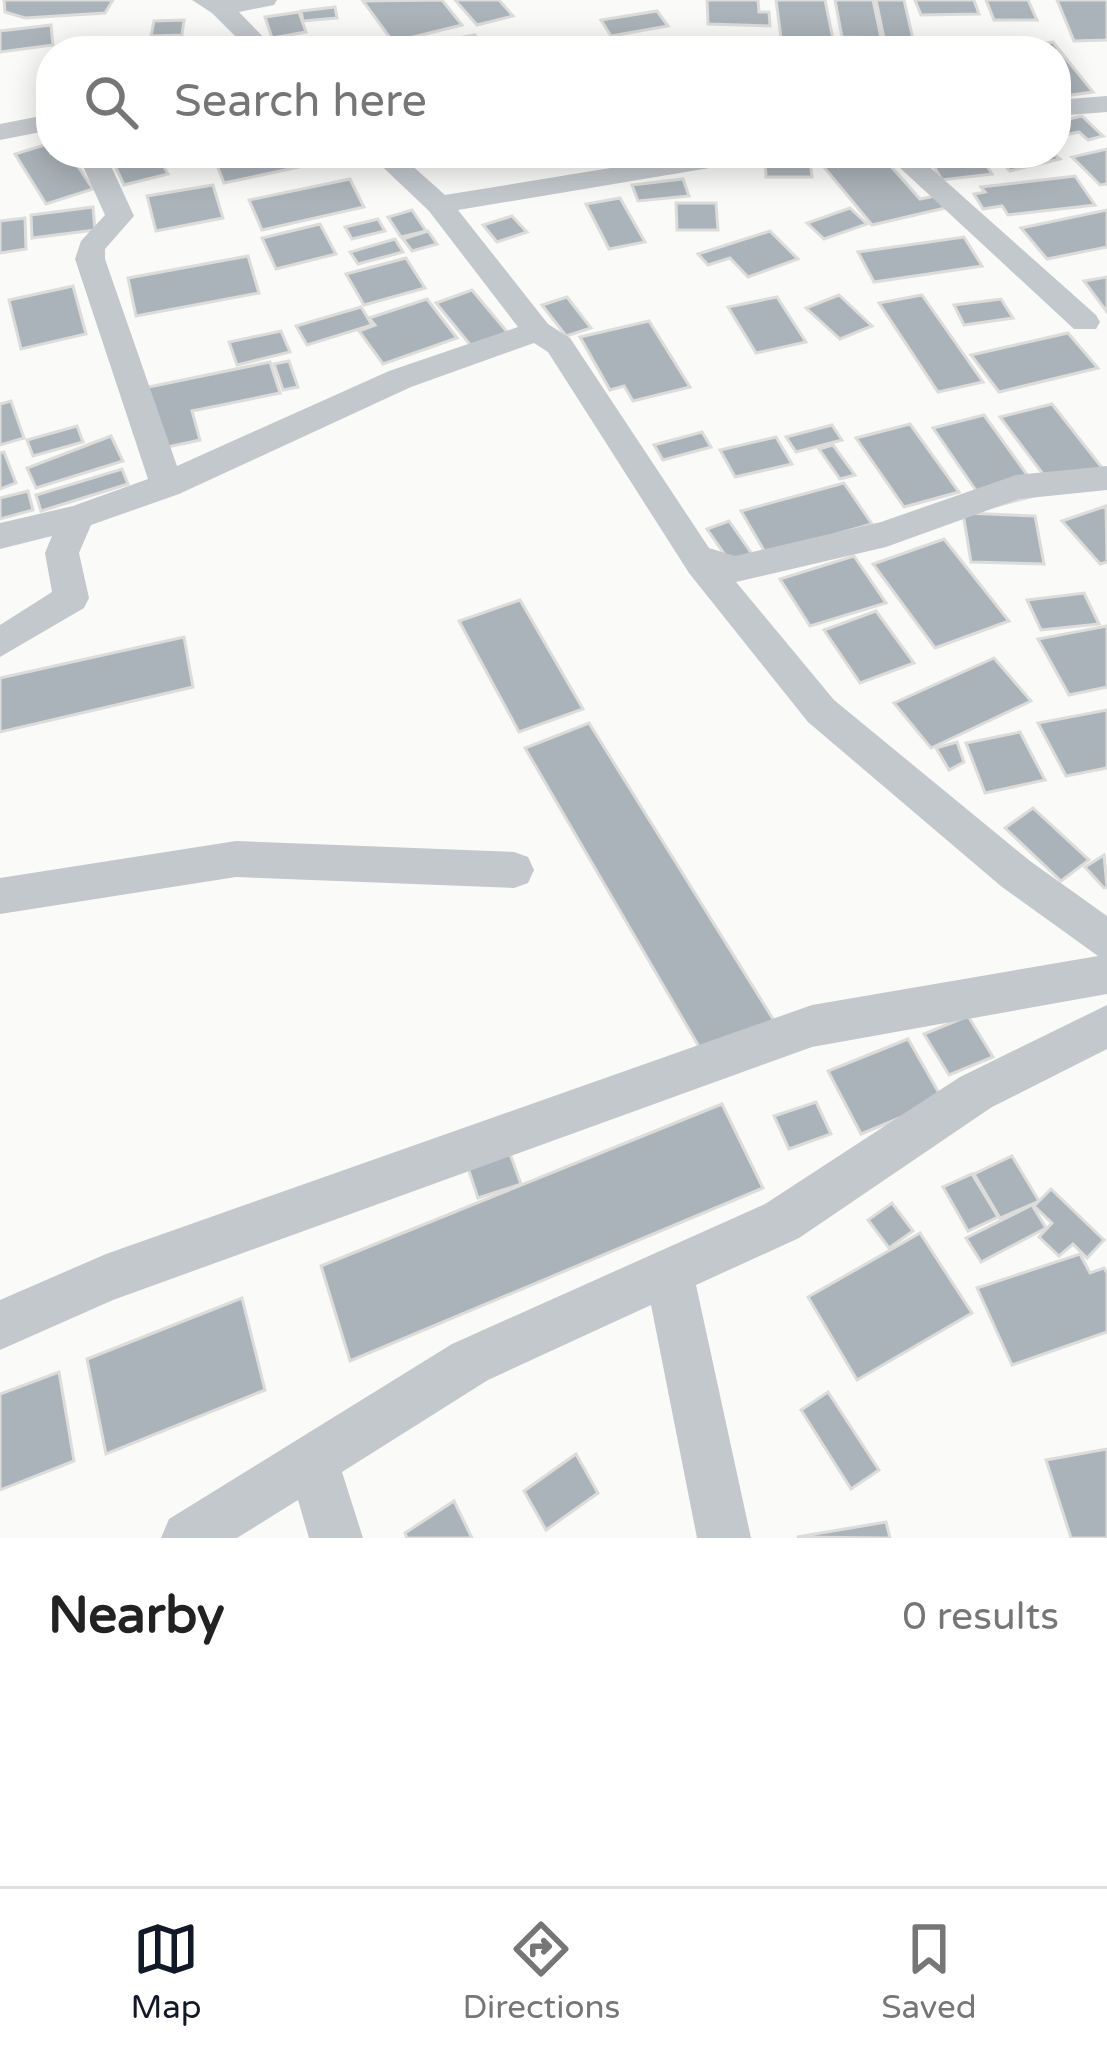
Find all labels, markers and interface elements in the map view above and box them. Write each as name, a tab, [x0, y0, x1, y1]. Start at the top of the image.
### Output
search box	[36, 36, 1071, 168]
icon: search	[78, 69, 144, 135]
text: Search here	[174, 75, 427, 129]
text: Nearby	[48, 1585, 225, 1647]
text: 0 results	[902, 1593, 1059, 1640]
tab: Map	[130, 1916, 202, 2027]
tab: Directions	[462, 1916, 620, 2027]
tab: Saved	[881, 1916, 977, 2027]

